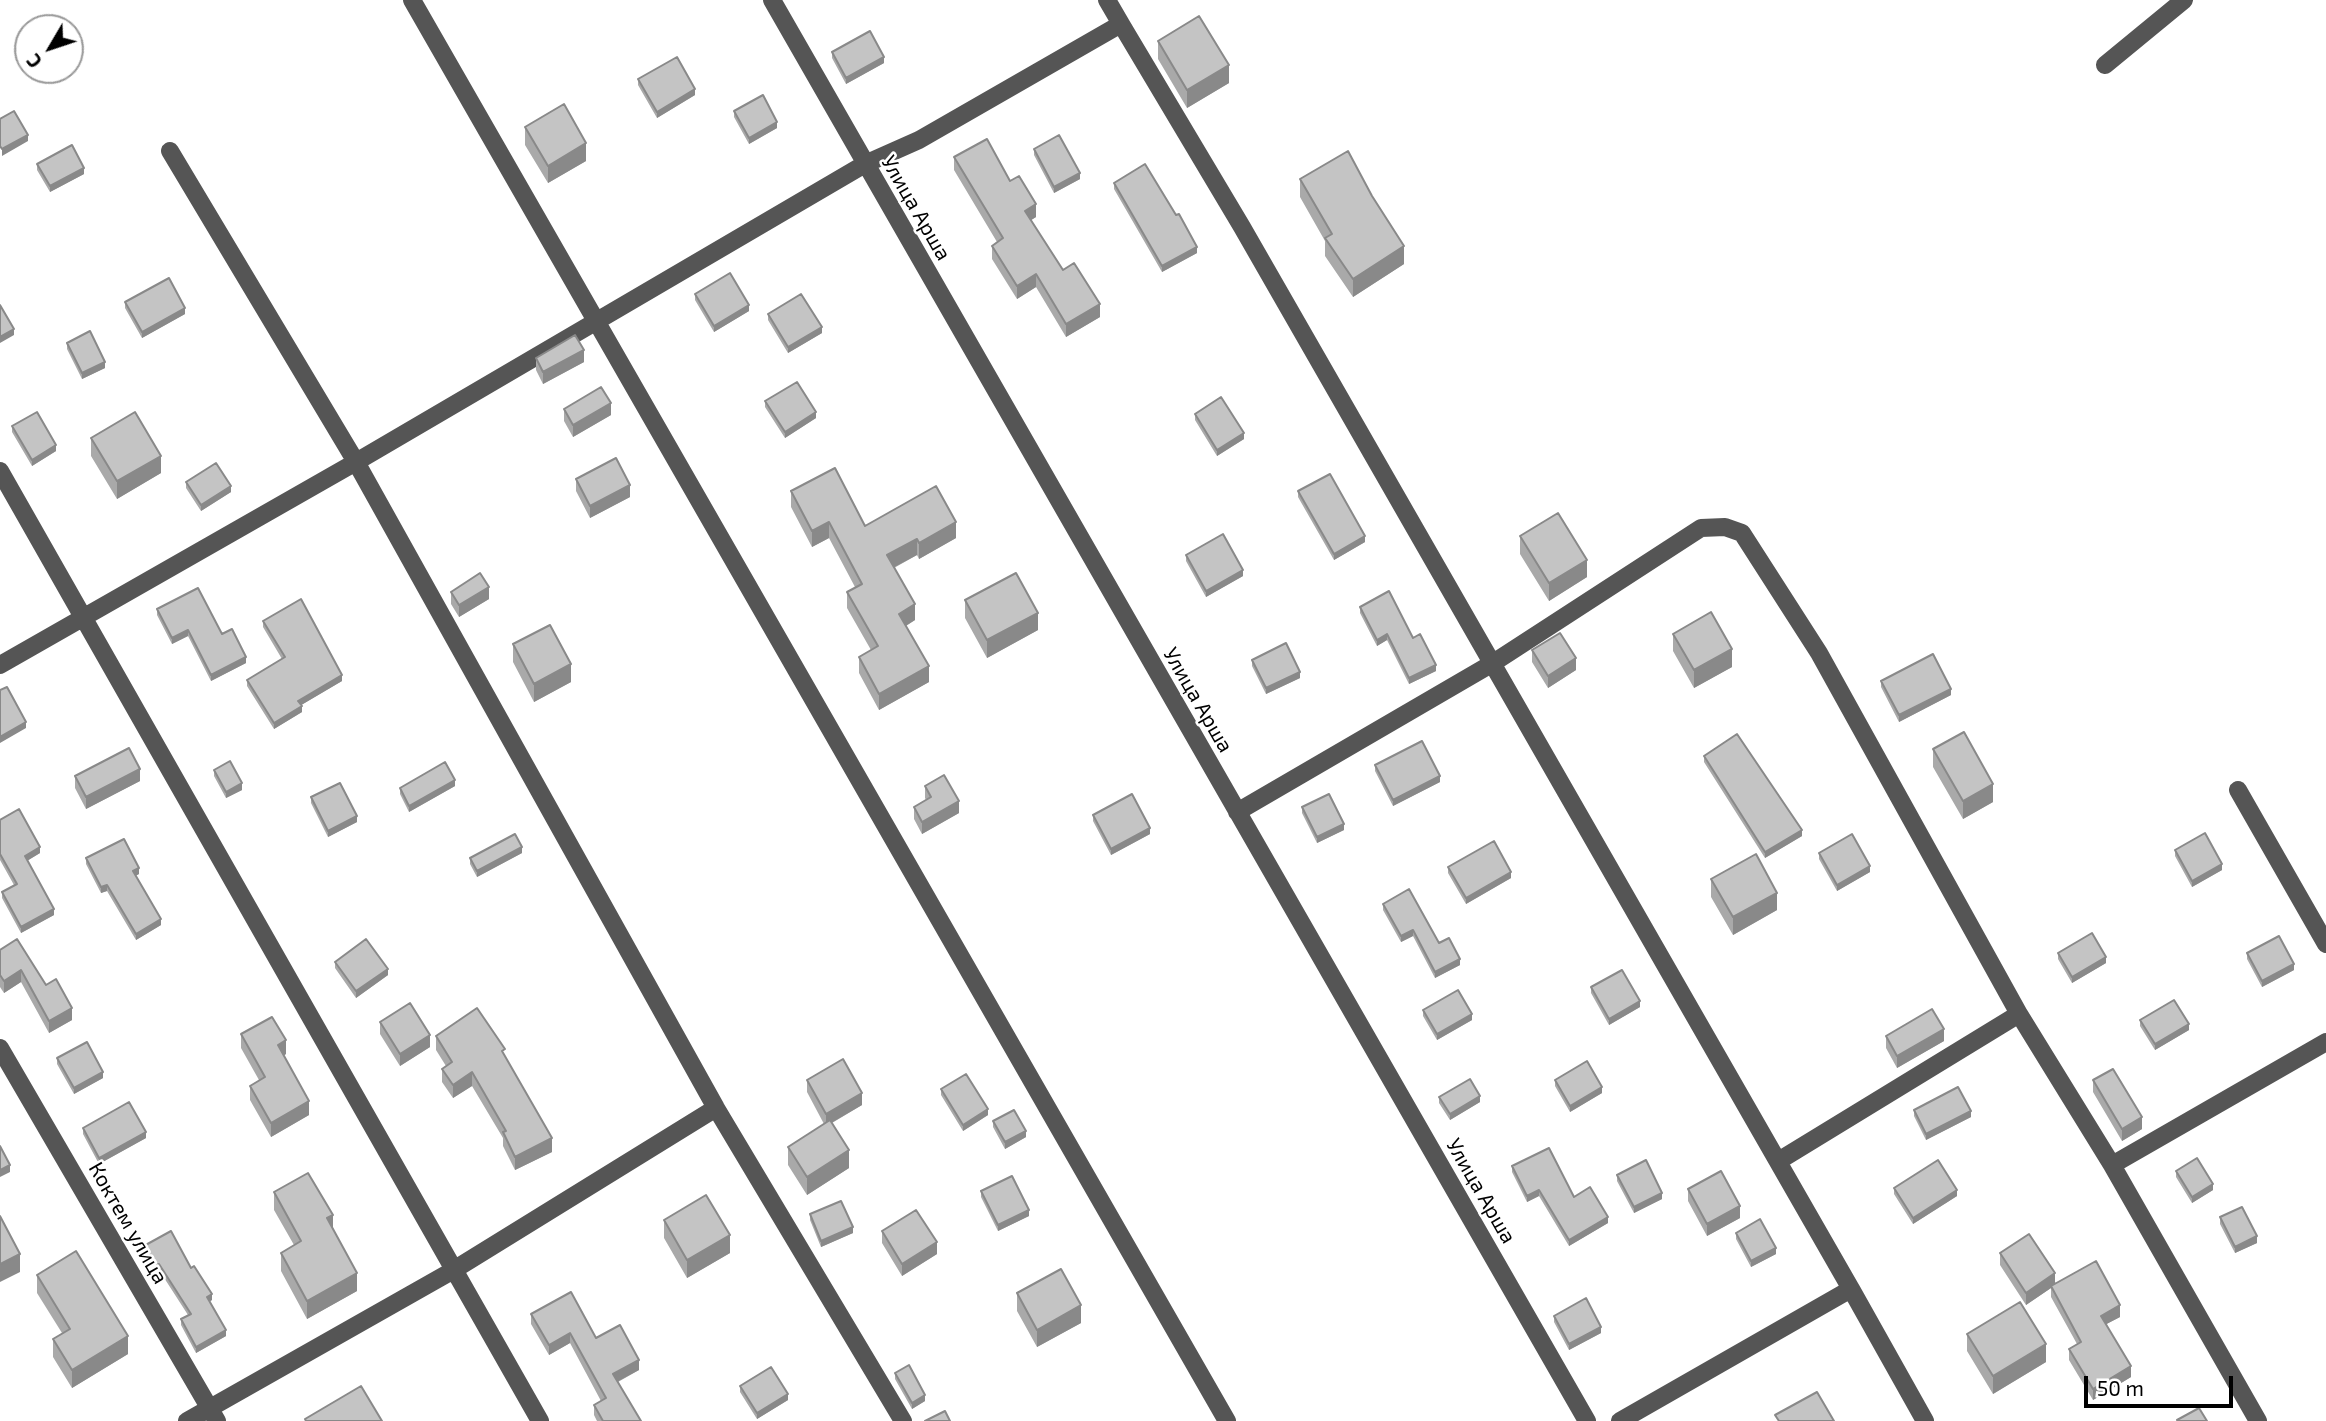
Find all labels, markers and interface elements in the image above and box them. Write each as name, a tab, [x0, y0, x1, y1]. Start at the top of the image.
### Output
north arrow	[14, 14, 84, 84]
text: С	[21, 50, 46, 73]
street label: Улица Арша	[876, 151, 956, 265]
street label: Улица Арша	[1158, 643, 1238, 757]
street label: Улица Арша	[1441, 1134, 1521, 1248]
street label: Коктем улица	[83, 1158, 173, 1288]
scale bar	[2088, 1362, 2237, 1406]
text: 50 m	[2097, 1375, 2144, 1400]

